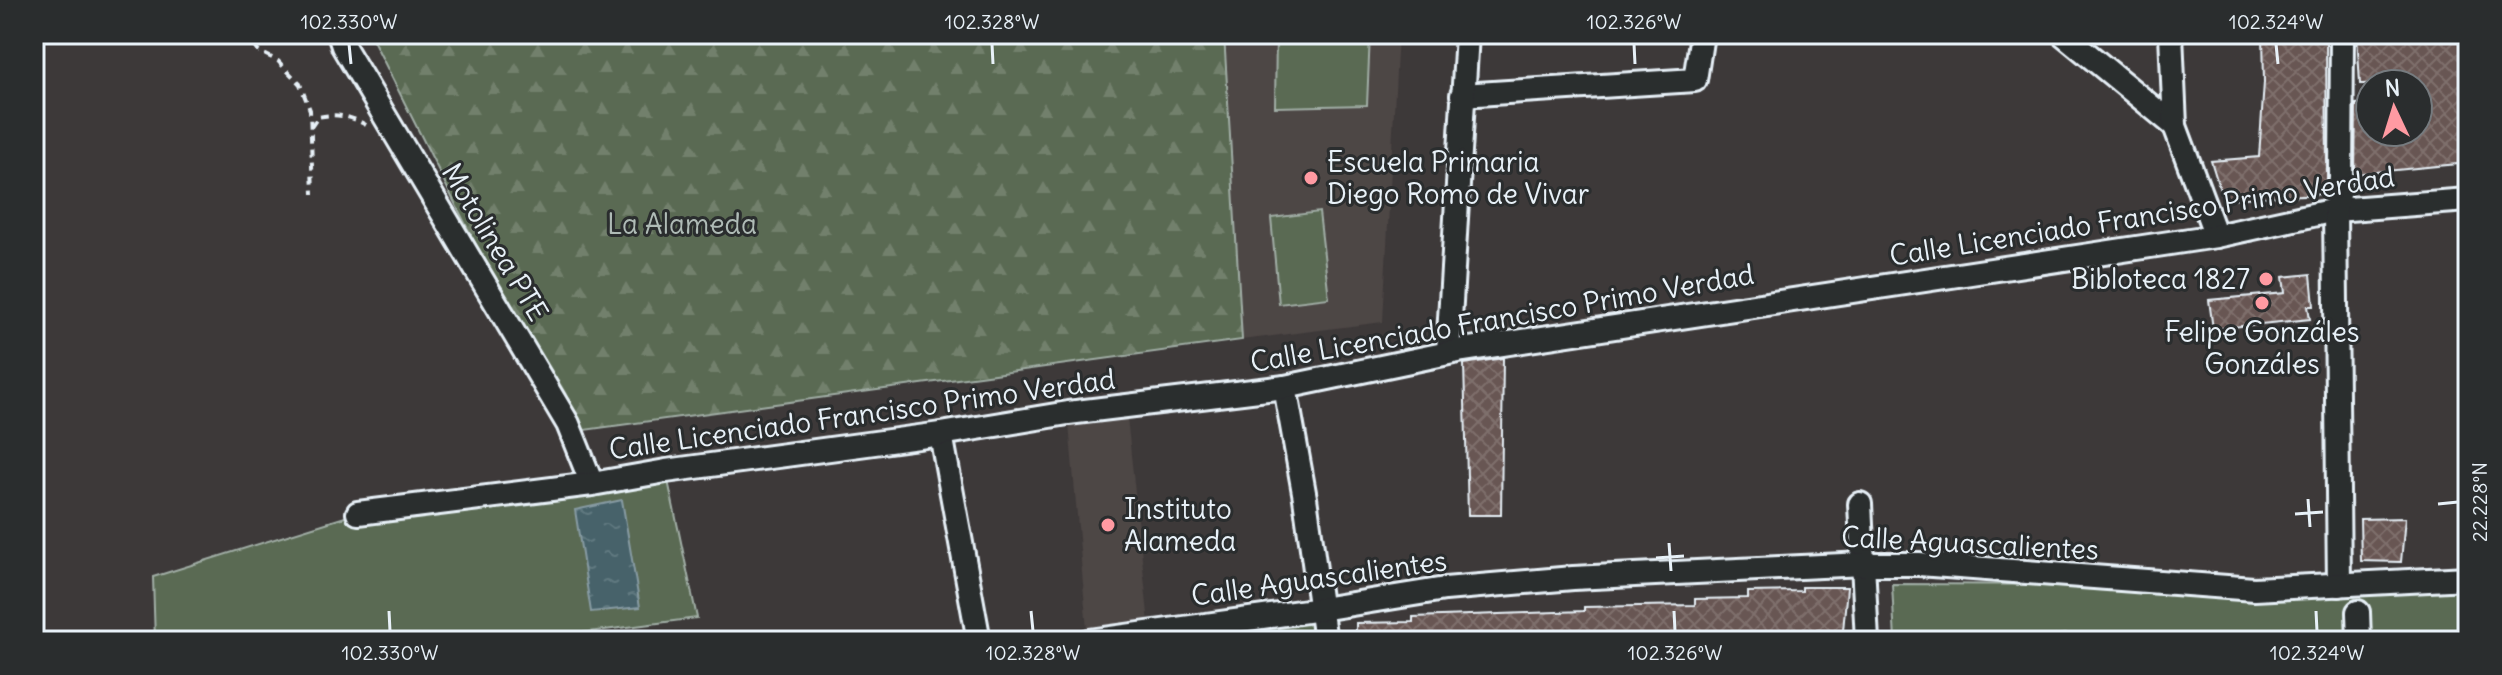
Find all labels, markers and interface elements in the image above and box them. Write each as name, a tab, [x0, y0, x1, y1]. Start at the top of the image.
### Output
text: 102.330°W	[301, 9, 397, 34]
text: 102.328°W	[945, 9, 1039, 34]
text: 102.326°W	[1587, 9, 1681, 34]
text: 102.324°W	[2229, 9, 2323, 34]
north arrow	[2354, 68, 2434, 148]
text: N	[2384, 74, 2401, 103]
place label: Escuela Primaria Diego Romo de Vivar	[1327, 144, 1589, 212]
street label: Motolinea PTE	[434, 157, 556, 327]
street label: Calle Licenciado Francisco Primo Verdad	[1887, 158, 2397, 274]
marker: Escuela Primaria Diego Romo de Vivar	[1302, 169, 1320, 187]
park label: La Alameda	[607, 206, 757, 242]
street label: Calle Licenciado Francisco Primo Verdad	[1247, 256, 1757, 380]
place label: Bibloteca 1827	[2071, 261, 2250, 297]
marker: Bibloteca 1827	[2257, 270, 2275, 288]
marker: Felipe Gonzáles Gonzáles	[2253, 294, 2271, 312]
place label: Felipe Gonzáles Gonzáles	[2164, 314, 2360, 382]
street label: Calle Licenciado Francisco Primo Verdad	[607, 361, 1117, 467]
text: 22.228°N	[2467, 462, 2492, 542]
place label: Instituto Alameda	[1124, 491, 1236, 559]
marker: Instituto Alameda	[1099, 516, 1117, 534]
street label: Calle Aguascalientes	[1840, 518, 2100, 568]
street label: Calle Aguascalientes	[1189, 542, 1449, 614]
text: 102.330°W	[342, 640, 438, 665]
text: 102.328°W	[986, 640, 1080, 665]
text: 102.326°W	[1628, 640, 1722, 665]
text: 102.324°W	[2270, 640, 2364, 665]

